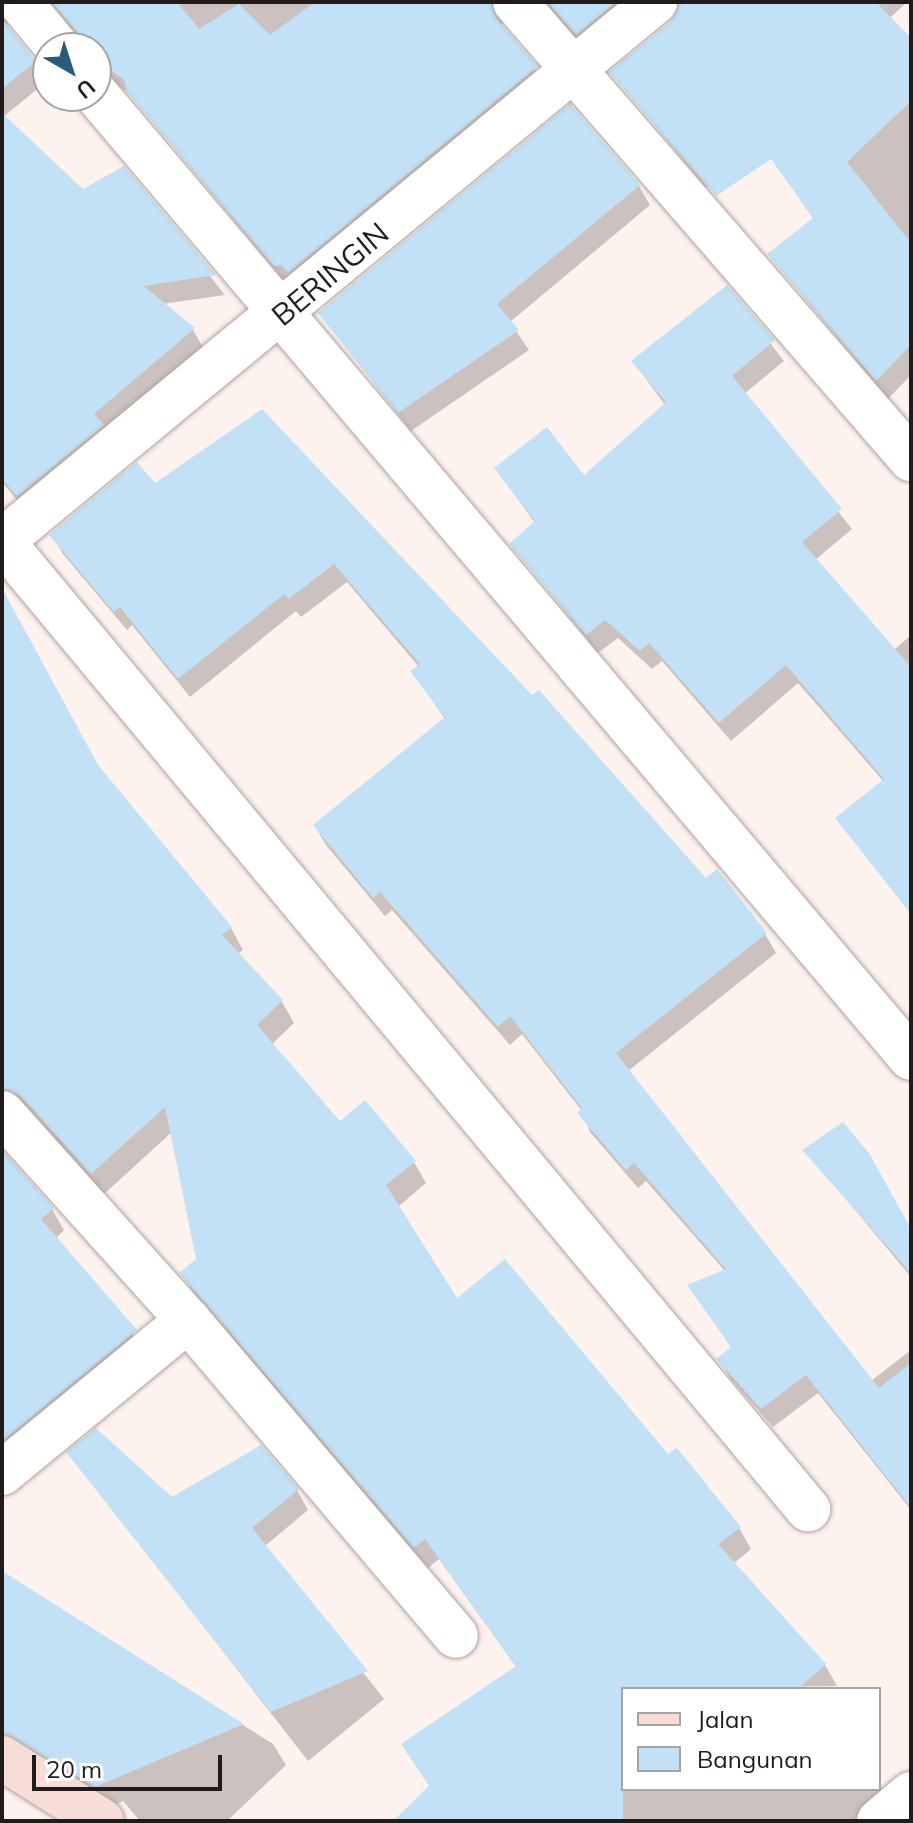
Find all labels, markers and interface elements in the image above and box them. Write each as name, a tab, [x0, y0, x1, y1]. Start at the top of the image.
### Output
north arrow	[32, 32, 112, 112]
text: U	[71, 73, 101, 105]
street label: BERINGIN	[264, 215, 396, 333]
legend	[621, 1687, 881, 1791]
text: Jalan	[697, 1704, 753, 1734]
scale bar	[36, 1739, 226, 1789]
text: Bangunan	[697, 1744, 813, 1774]
text: 20 m	[46, 1754, 102, 1784]

